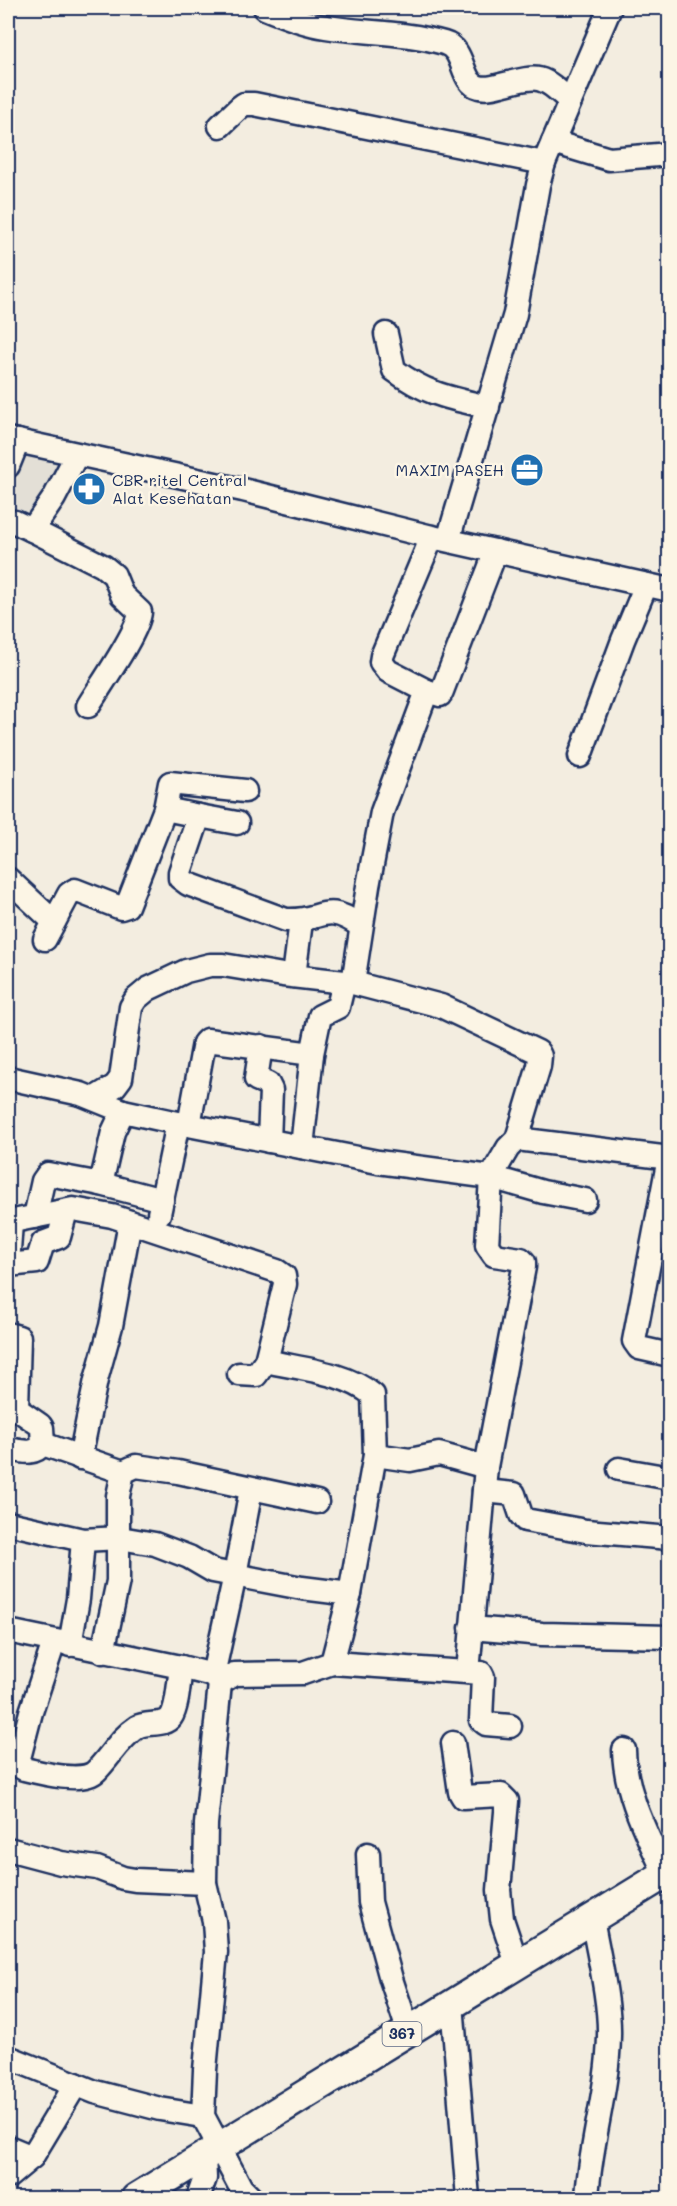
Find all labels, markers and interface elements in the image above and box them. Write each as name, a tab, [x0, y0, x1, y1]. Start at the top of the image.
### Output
office icon: MAXIM PASEH	[509, 452, 545, 488]
place label: MAXIM PASEH	[396, 459, 504, 480]
place label: CBR ritel Central Alat Kesehatan	[112, 469, 247, 508]
pharmacy icon: CBR ritel Central Alat Kesehatan	[71, 471, 107, 507]
road number: 367	[382, 2022, 422, 2046]

